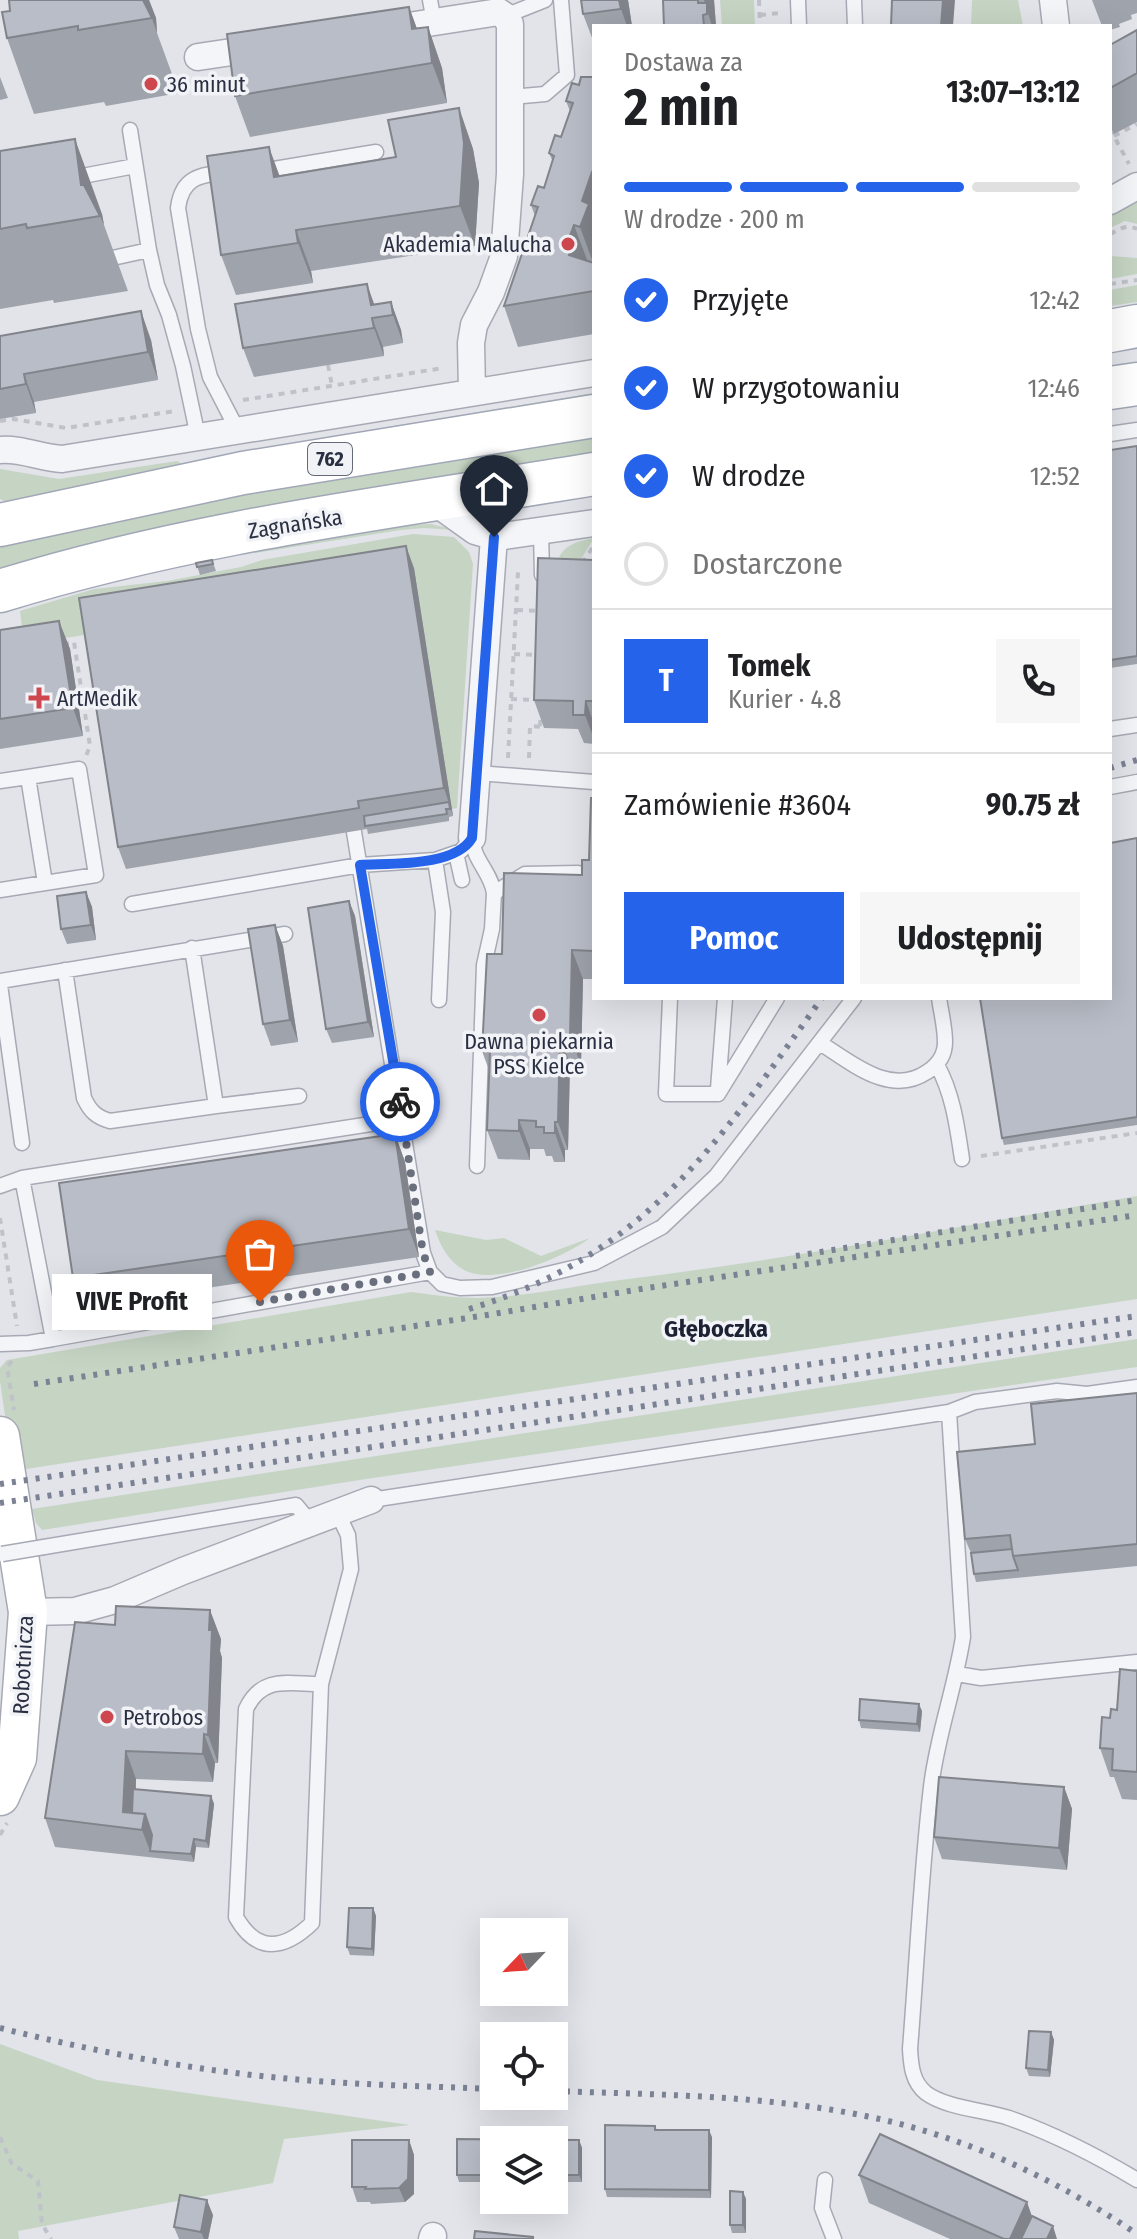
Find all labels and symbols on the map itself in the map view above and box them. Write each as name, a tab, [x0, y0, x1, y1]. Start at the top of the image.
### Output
place label: 36 minut	[167, 71, 247, 98]
marker: 36 minut	[142, 75, 160, 93]
place label: Akademia Malucha	[383, 231, 552, 258]
marker: Akademia Malucha	[559, 235, 577, 253]
road number: 762	[308, 443, 352, 475]
pin	[460, 455, 528, 537]
street label: Zagnańska	[246, 503, 344, 545]
place label: ArtMedik	[57, 685, 138, 712]
marker: ArtMedik	[28, 687, 50, 709]
marker: Dawna piekarnia PSS Kielce	[530, 1006, 548, 1024]
place label: Dawna piekarnia PSS Kielce	[464, 1028, 614, 1080]
courier	[360, 1062, 440, 1142]
pin	[226, 1220, 294, 1302]
callout: VIVE Profit	[52, 1274, 212, 1330]
district label: Głęboczka	[664, 1315, 768, 1343]
street label: Robotnicza	[7, 1615, 39, 1715]
place label: Petrobos	[123, 1704, 203, 1731]
marker: Petrobos	[98, 1708, 116, 1726]
north arrow	[480, 1918, 568, 2006]

